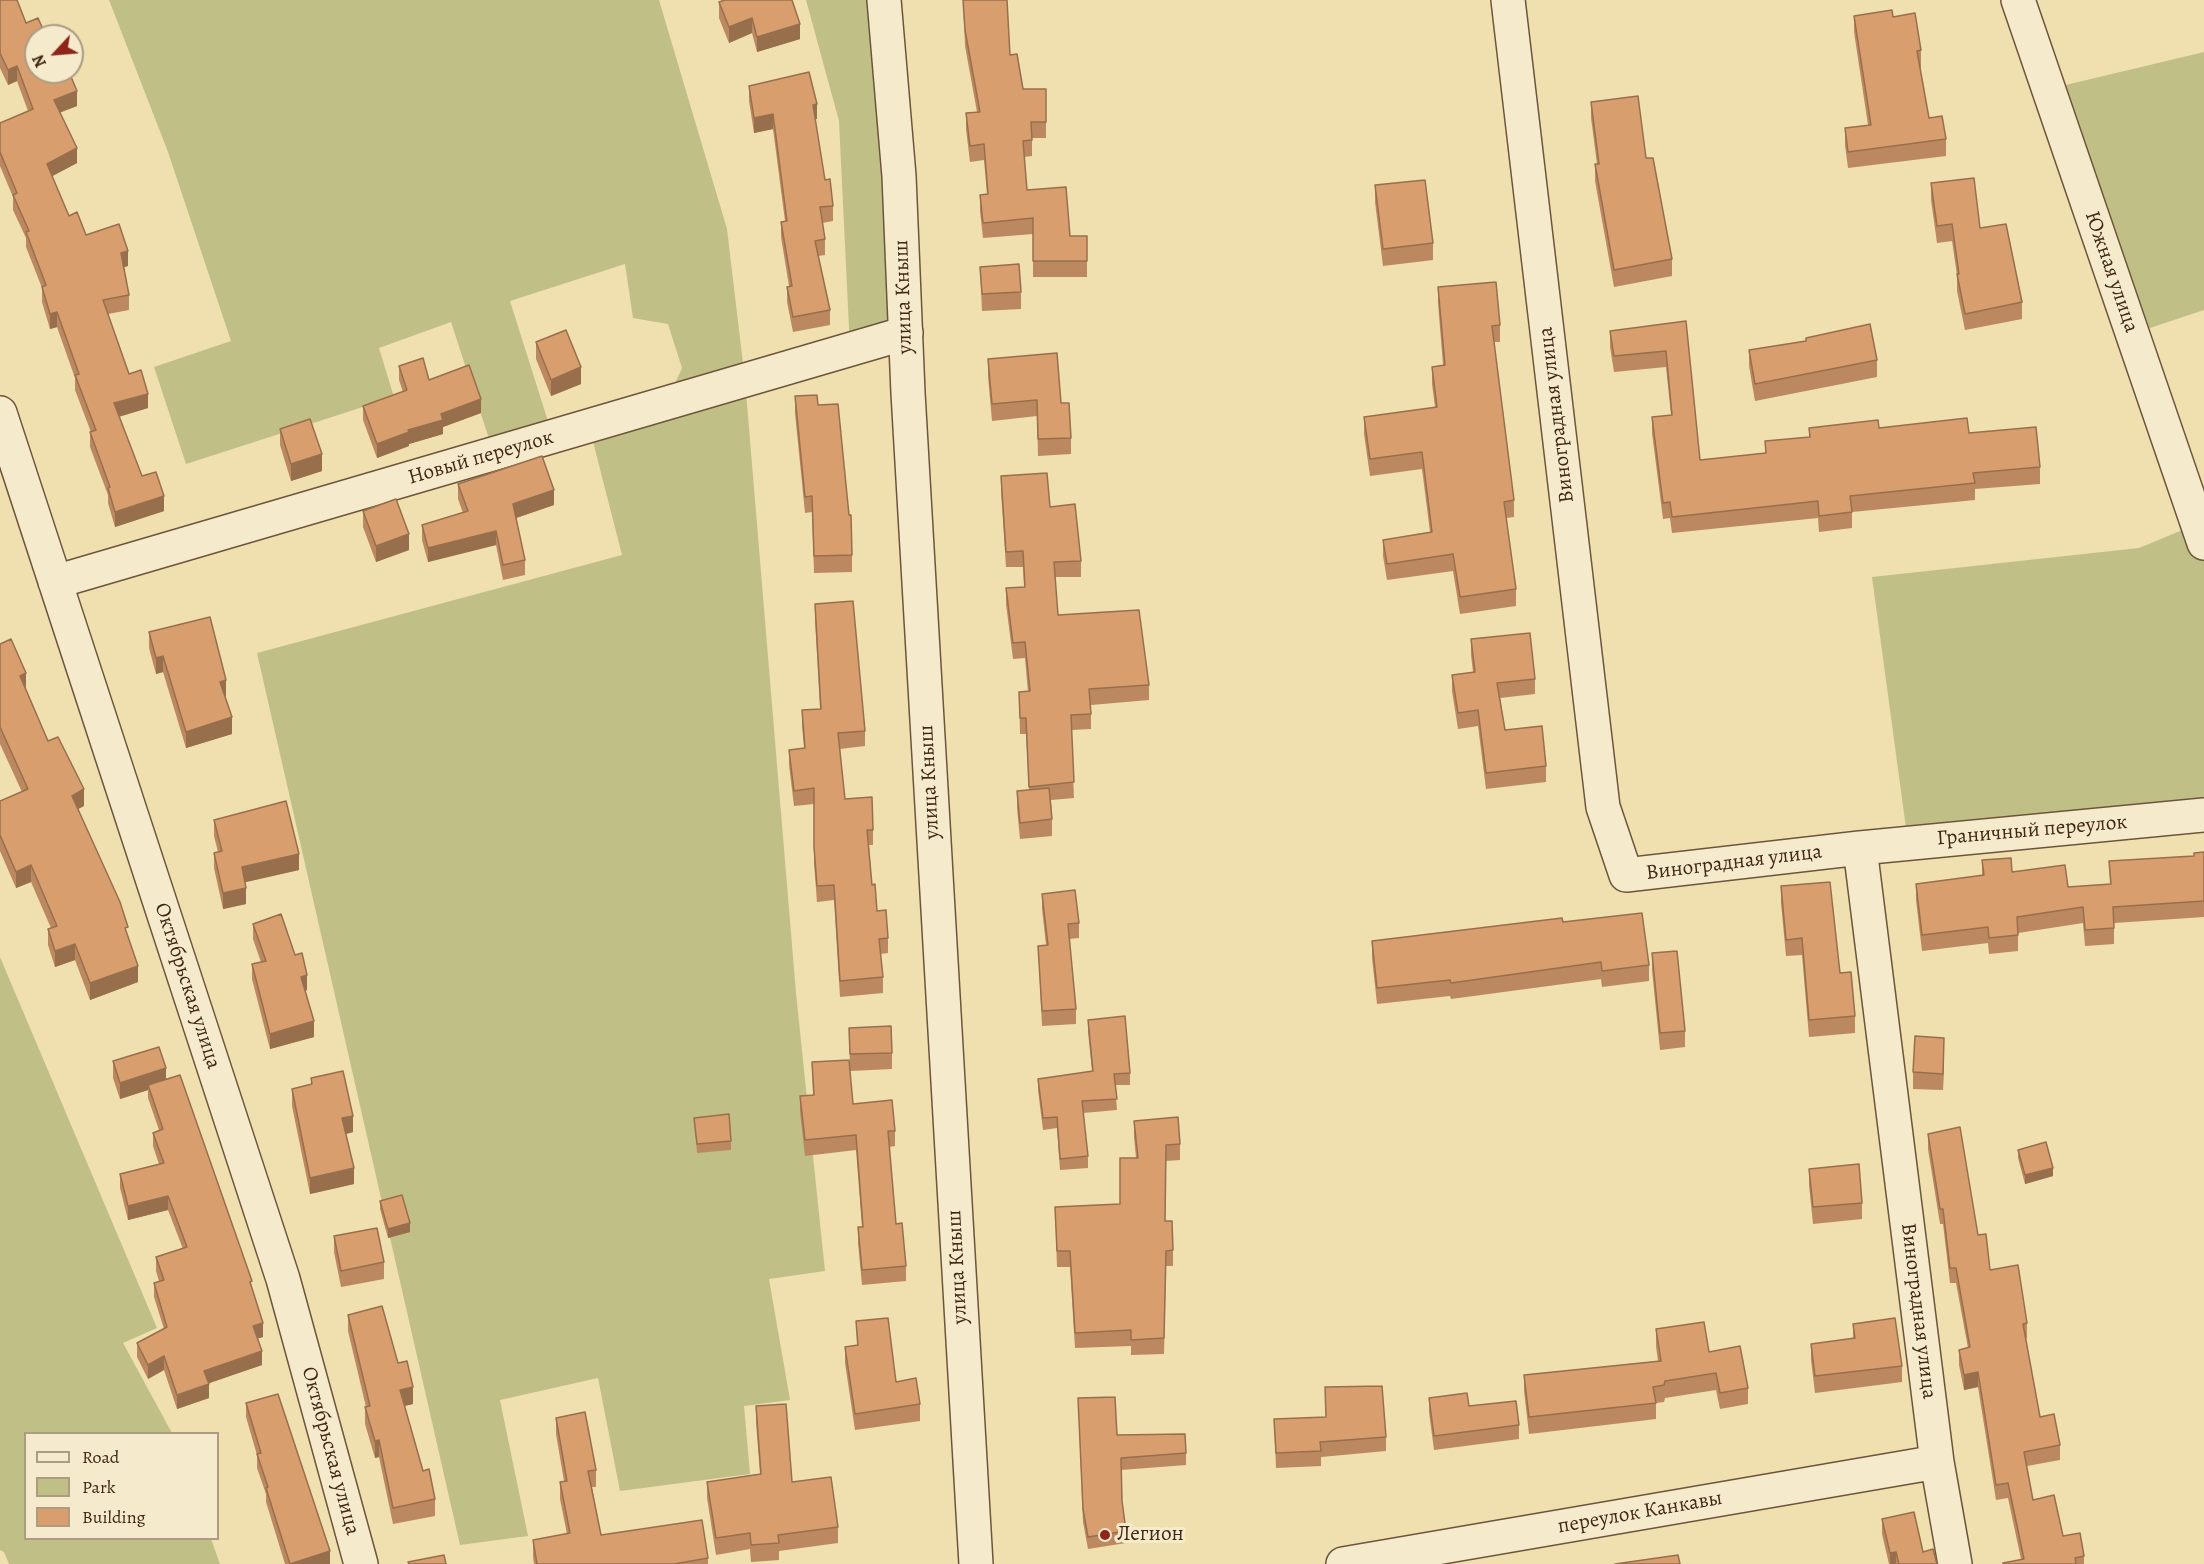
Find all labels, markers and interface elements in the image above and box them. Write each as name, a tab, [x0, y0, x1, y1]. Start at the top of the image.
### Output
north arrow	[24, 24, 84, 84]
text: N	[27, 51, 52, 71]
street label: Южная улица	[2078, 208, 2144, 336]
street label: улица Кныш	[889, 239, 919, 355]
street label: Виноградная улица	[1534, 326, 1580, 504]
street label: Новый переулок	[405, 425, 557, 491]
street label: улица Кныш	[914, 724, 946, 840]
street label: Граничный переулок	[1936, 810, 2128, 852]
street label: Виноградная улица	[1645, 840, 1823, 886]
street label: Октябрьская улица	[148, 900, 226, 1072]
street label: улица Кныш	[942, 1209, 974, 1325]
street label: Виноградная улица	[1895, 1222, 1941, 1400]
street label: Октябрьская улица	[295, 1364, 365, 1538]
legend	[24, 1432, 219, 1540]
text: Road	[82, 1445, 119, 1469]
text: Park	[82, 1475, 116, 1499]
street label: переулок Канкавы	[1556, 1486, 1724, 1540]
text: Building	[82, 1505, 146, 1529]
place label: Легион	[1117, 1522, 1184, 1548]
marker: Легион	[1098, 1528, 1112, 1542]

